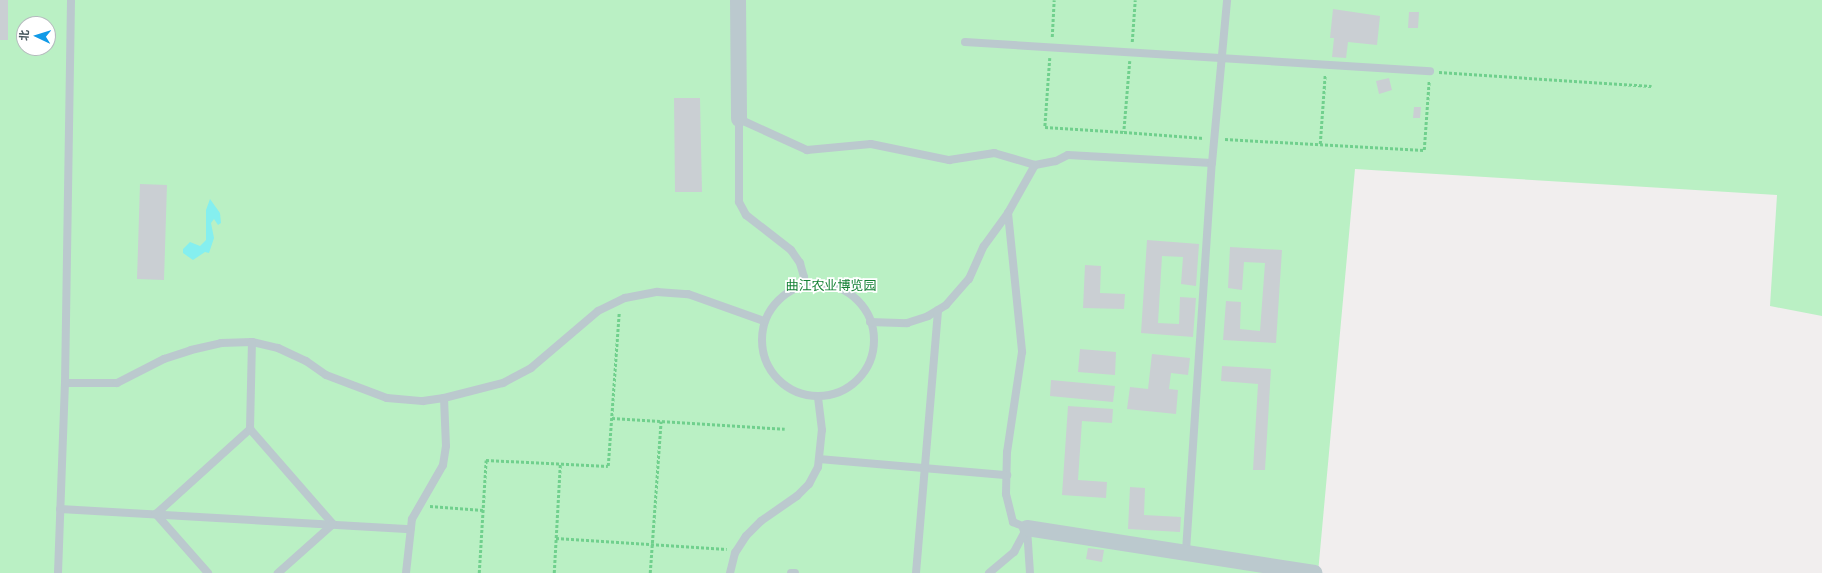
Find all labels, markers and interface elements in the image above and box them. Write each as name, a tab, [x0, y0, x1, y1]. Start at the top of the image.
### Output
north arrow	[16, 16, 56, 56]
text: 北	[18, 29, 31, 41]
park label: 曲江农业博览园	[786, 278, 876, 294]

